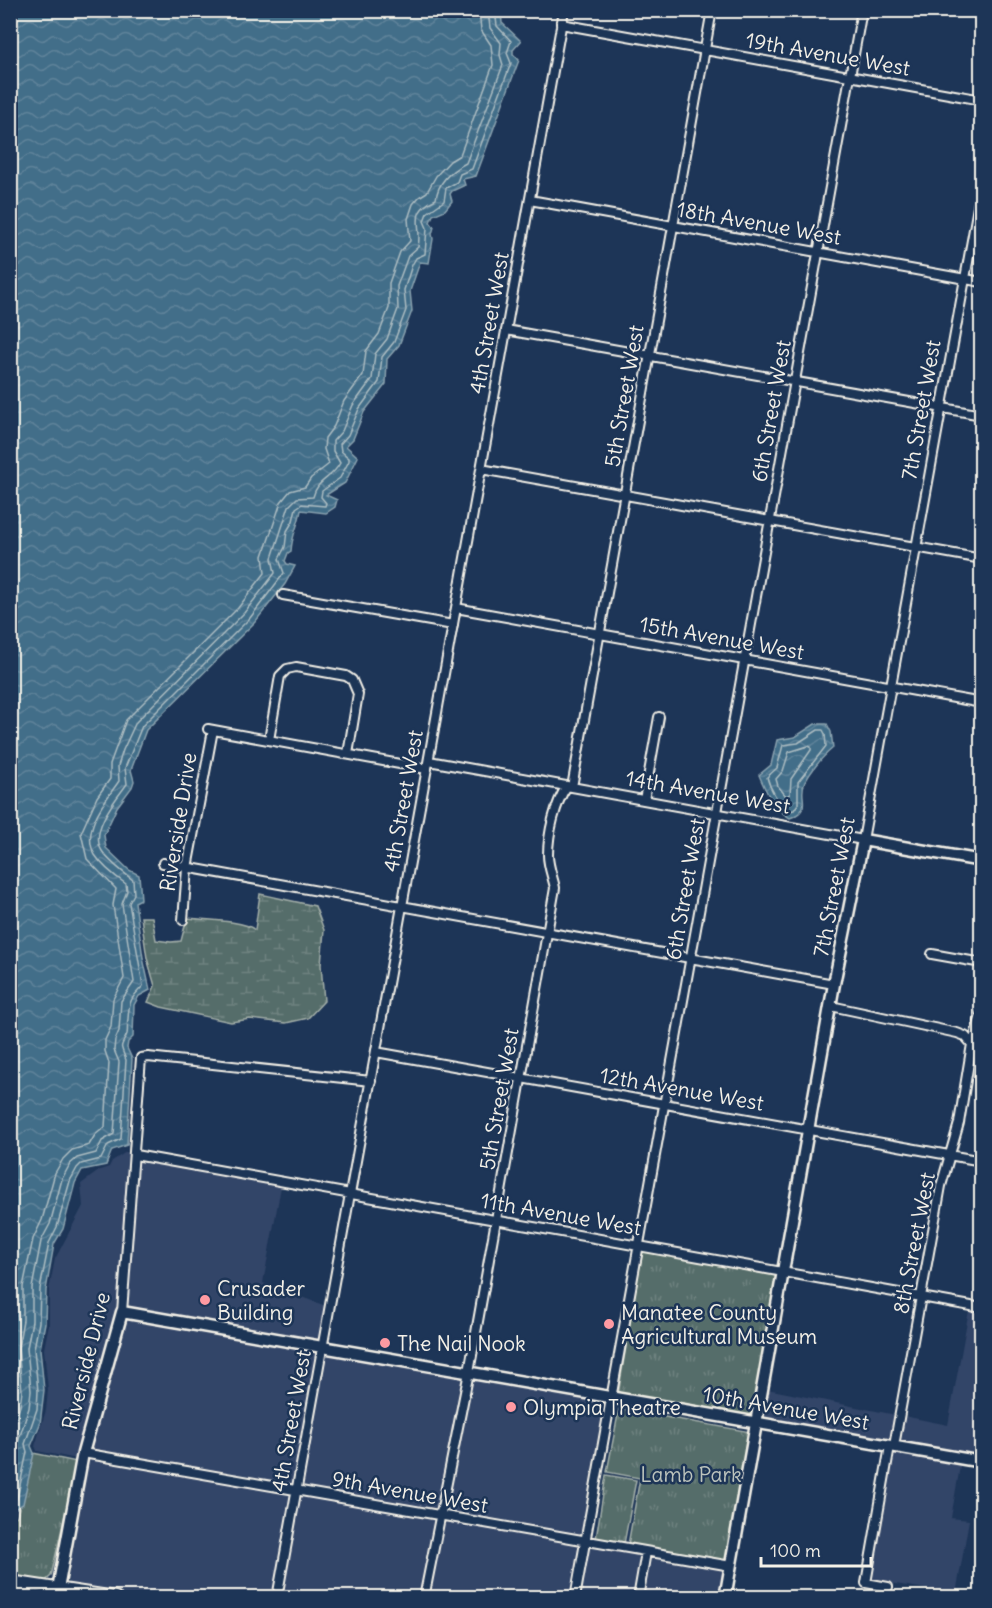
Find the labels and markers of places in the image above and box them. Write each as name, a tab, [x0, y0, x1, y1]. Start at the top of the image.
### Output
place label: Crusader Building	[217, 1275, 306, 1326]
marker: Crusader Building	[198, 1293, 212, 1307]
place label: Manatee County Agricultural Museum	[621, 1299, 817, 1350]
marker: Manatee County Agricultural Museum	[602, 1317, 616, 1331]
place label: The Nail Nook	[397, 1330, 526, 1357]
marker: The Nail Nook	[378, 1336, 392, 1350]
place label: Olympia Theatre	[523, 1394, 681, 1421]
marker: Olympia Theatre	[504, 1400, 518, 1414]

